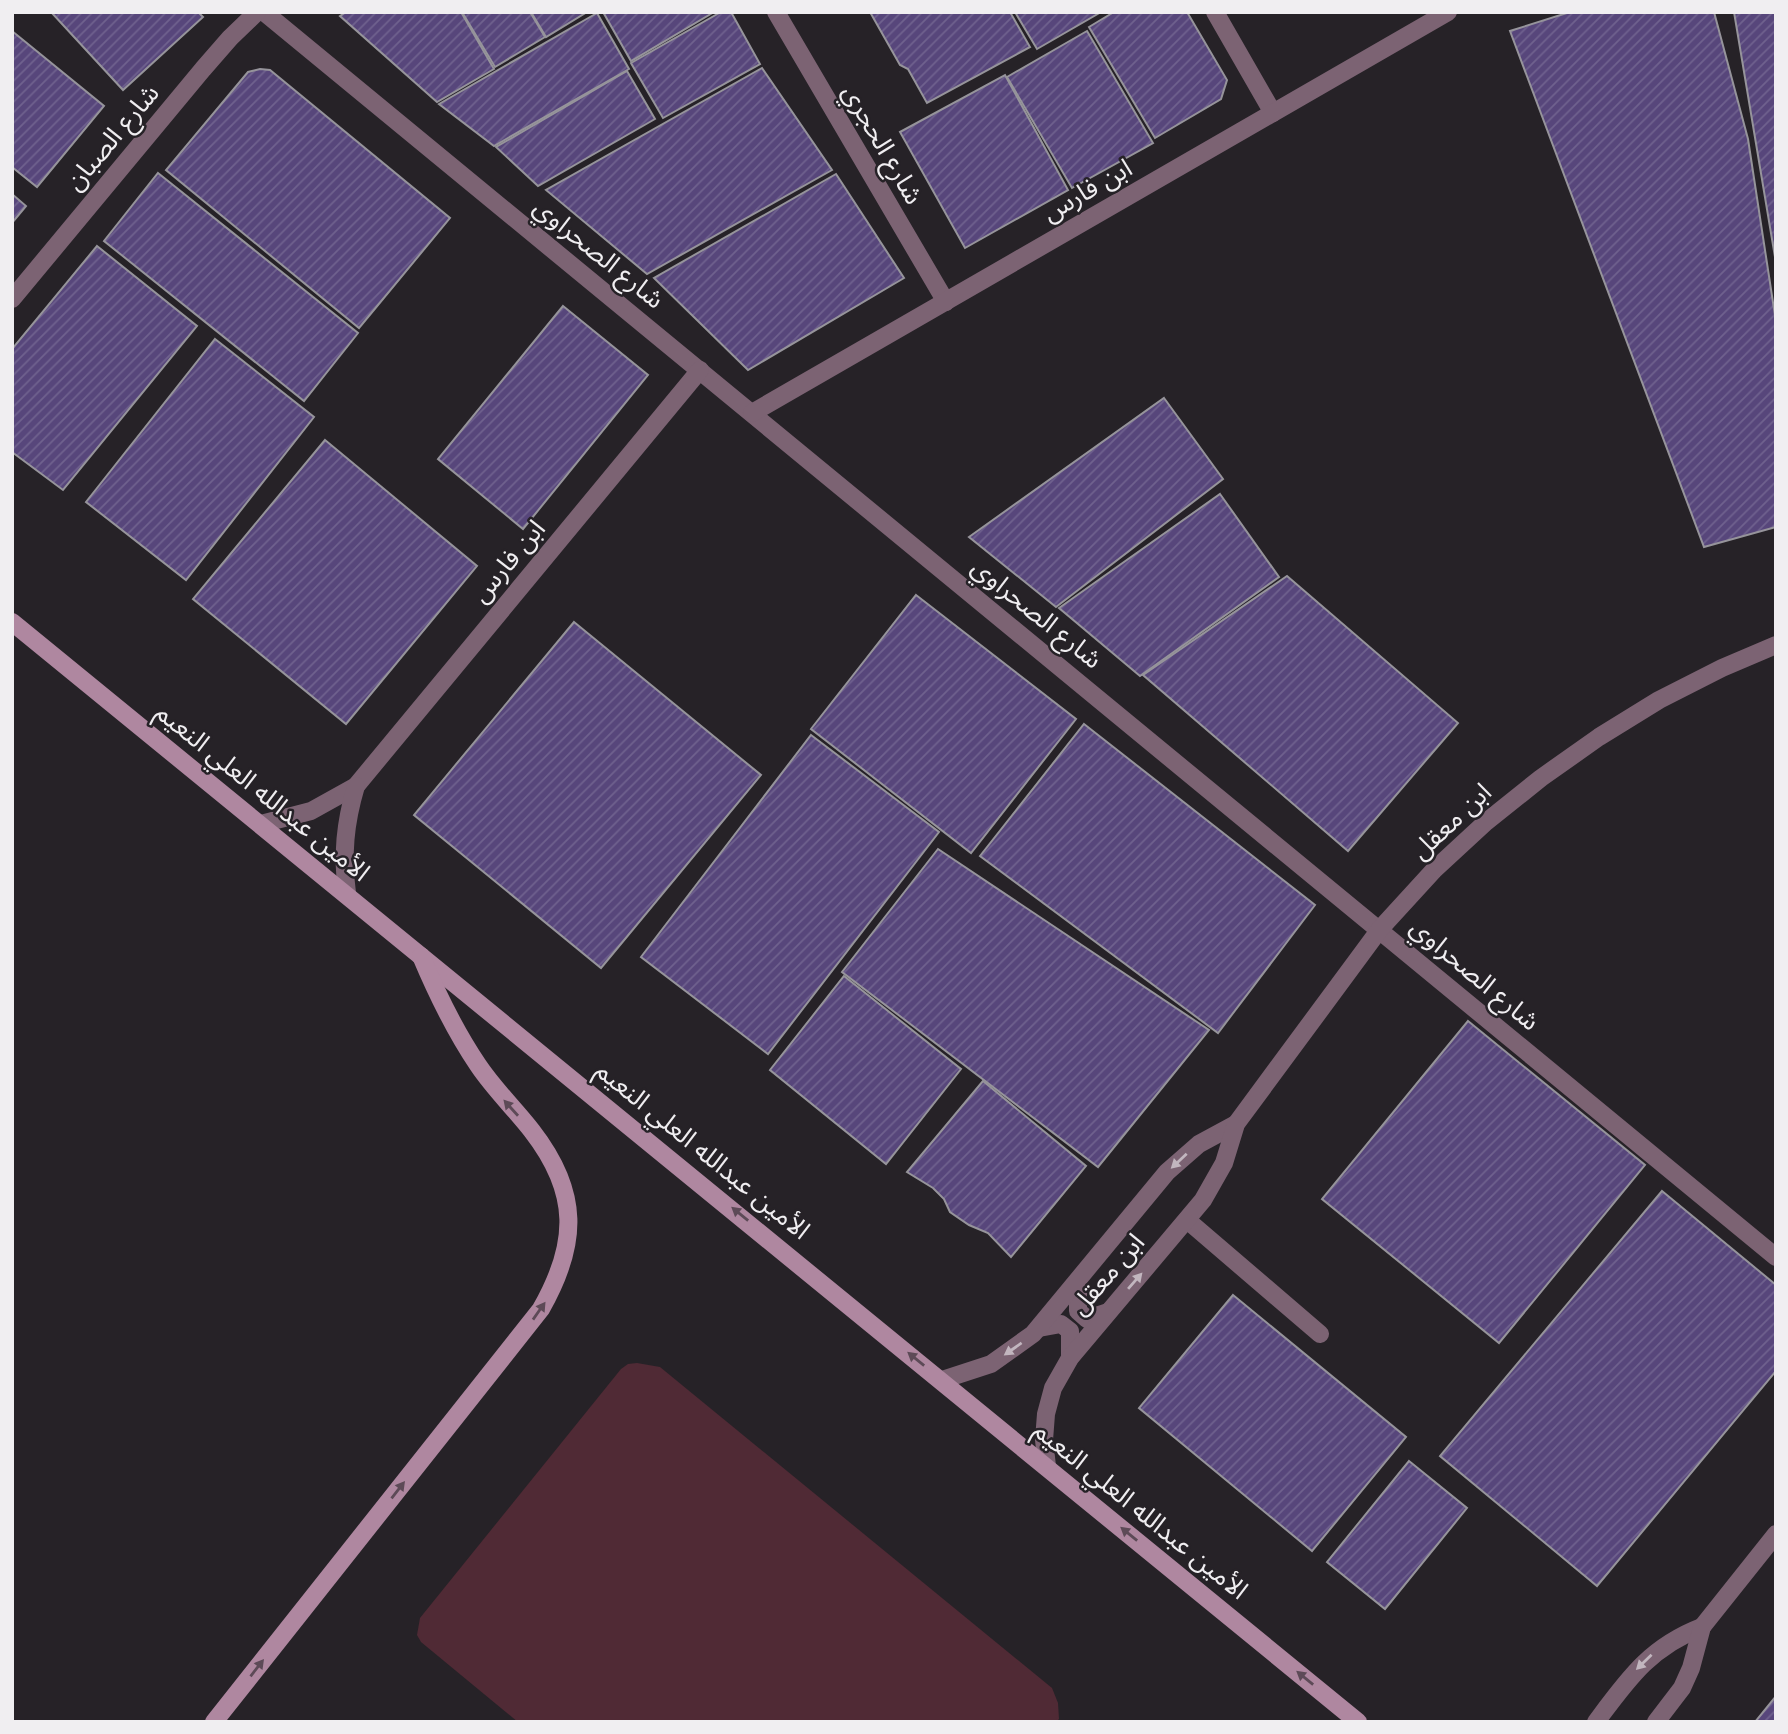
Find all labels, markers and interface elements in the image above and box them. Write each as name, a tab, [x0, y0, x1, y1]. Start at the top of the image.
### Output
street label: شارع الصبان	[57, 77, 168, 199]
street label: شارع الحجري	[832, 78, 931, 212]
street label: ابن فارس	[1036, 151, 1138, 229]
street label: شارع الصحراوي	[525, 190, 671, 319]
street label: ابن فارس	[463, 512, 553, 610]
street label: شارع الصحراوي	[963, 550, 1109, 679]
street label: الأمين عبدالله العلي النعيم	[147, 695, 377, 891]
street label: ابن معقل	[1404, 775, 1498, 867]
street label: شارع الصحراوي	[1401, 910, 1547, 1040]
street label: الأمين عبدالله العلي النعيم	[587, 1053, 817, 1249]
one-way arrow	[503, 1099, 519, 1117]
one-way arrow	[1171, 1152, 1188, 1169]
one-way arrow	[731, 1207, 749, 1222]
street label: ابن معقل	[1062, 1226, 1152, 1322]
one-way arrow	[1127, 1273, 1142, 1290]
one-way arrow	[532, 1302, 546, 1320]
one-way arrow	[1004, 1342, 1022, 1356]
one-way arrow	[907, 1351, 925, 1366]
street label: الأمين عبدالله العلي النعيم	[1025, 1413, 1255, 1609]
one-way arrow	[390, 1481, 405, 1498]
one-way arrow	[1121, 1527, 1138, 1542]
one-way arrow	[1636, 1654, 1653, 1671]
one-way arrow	[249, 1660, 264, 1678]
one-way arrow	[1297, 1671, 1315, 1686]

